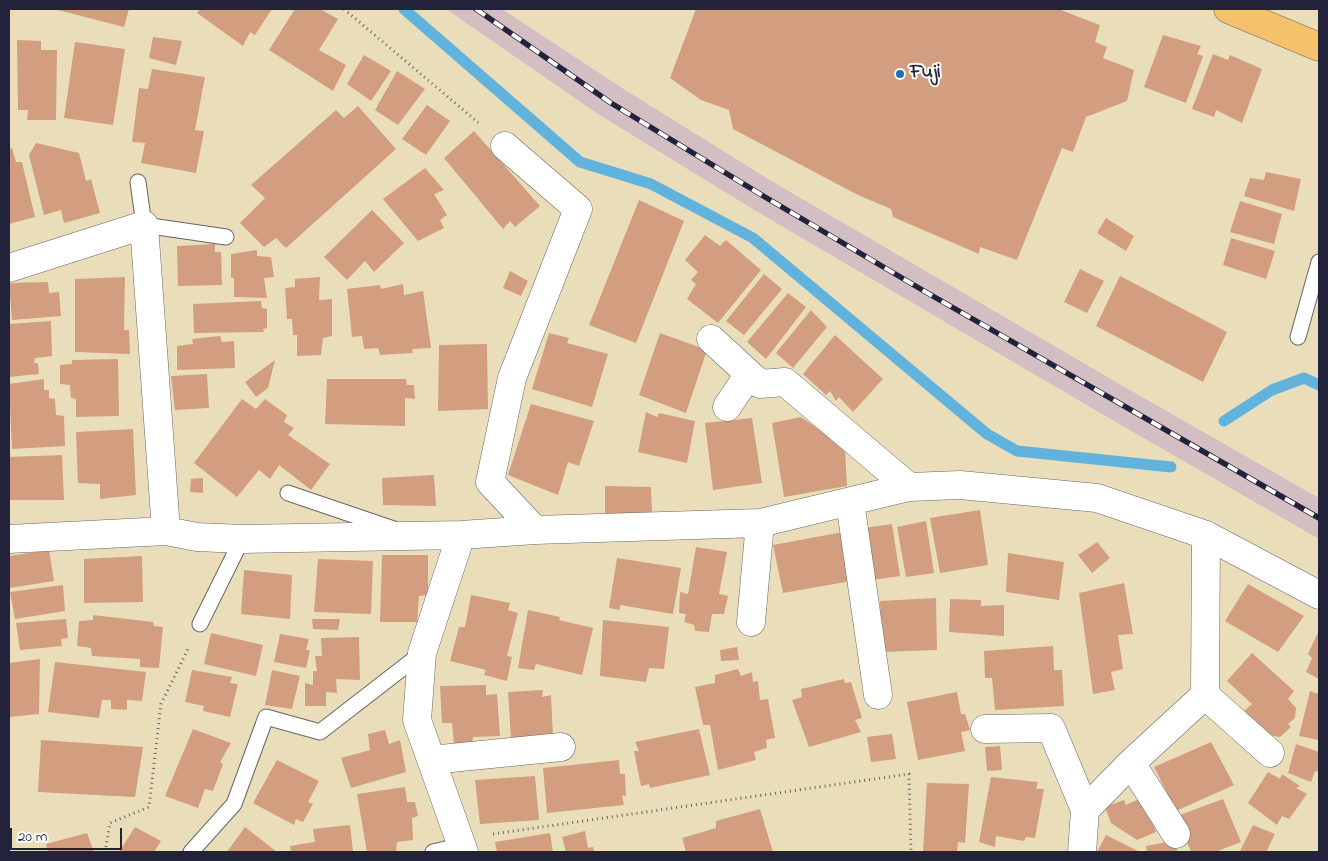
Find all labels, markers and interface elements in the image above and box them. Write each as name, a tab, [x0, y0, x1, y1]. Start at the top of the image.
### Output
place label: Fuji	[910, 62, 941, 86]
marker: Fuji	[894, 68, 906, 80]
scale bar	[12, 818, 125, 850]
text: 20 m	[18, 826, 47, 848]

